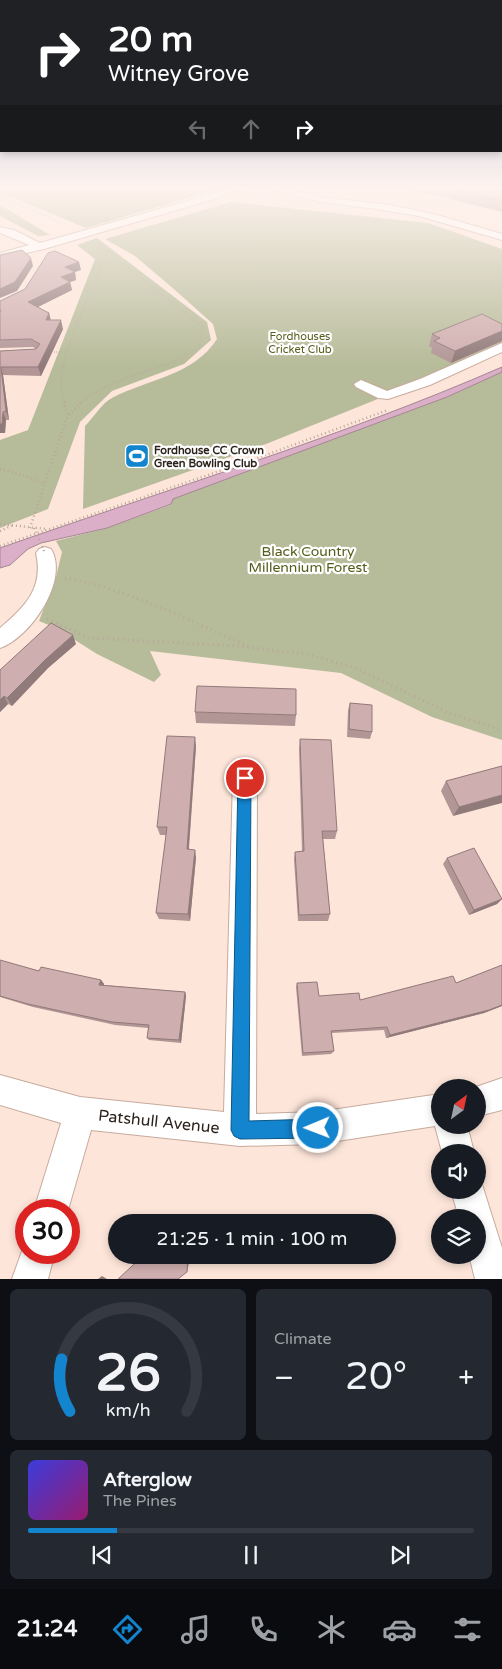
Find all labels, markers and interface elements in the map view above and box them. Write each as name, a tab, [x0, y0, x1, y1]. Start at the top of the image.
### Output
text: 20 m	[108, 19, 193, 61]
icon: right	[25, 20, 90, 85]
text: Witney Grove	[108, 61, 249, 87]
icon: left	[184, 115, 212, 143]
icon: ahead	[237, 115, 265, 143]
icon: right	[290, 115, 318, 143]
park label: Fordhouses Cricket Club	[268, 330, 332, 356]
sports icon: Fordhouse CC Crown Green Bowling Club	[124, 443, 150, 469]
place label: Fordhouse CC Crown Green Bowling Club	[154, 444, 264, 471]
park label: Black Country Millennium Forest	[249, 543, 368, 576]
pin	[224, 757, 266, 799]
icon: arrive	[231, 764, 259, 792]
north arrow	[431, 1079, 486, 1134]
map controls	[431, 1079, 486, 1264]
position arrow	[291, 1101, 343, 1153]
street label: Patshull Avenue	[97, 1106, 220, 1138]
button: sound	[431, 1144, 486, 1199]
speed limit sign: 30	[15, 1199, 80, 1264]
button: layers	[431, 1209, 486, 1264]
text: 21:25 · 1 min · 100 m	[156, 1228, 348, 1250]
text: Climate	[274, 1329, 332, 1349]
text: 26	[95, 1342, 161, 1405]
text: 20°	[345, 1354, 407, 1400]
text: −	[274, 1361, 294, 1395]
text: +	[458, 1361, 474, 1395]
text: km/h	[106, 1400, 150, 1421]
text: Afterglow	[103, 1469, 192, 1491]
text: The Pines	[103, 1491, 177, 1511]
icon: previous	[88, 1541, 116, 1569]
icon: pause	[237, 1541, 265, 1569]
icon: next	[386, 1541, 414, 1569]
icon: directions	[110, 1612, 145, 1647]
icon: music	[178, 1612, 213, 1647]
icon: phone	[246, 1612, 281, 1647]
icon: climate	[314, 1612, 349, 1647]
icon: car	[382, 1612, 417, 1647]
icon: filters	[450, 1612, 485, 1647]
text: 21:24	[17, 1616, 77, 1642]

